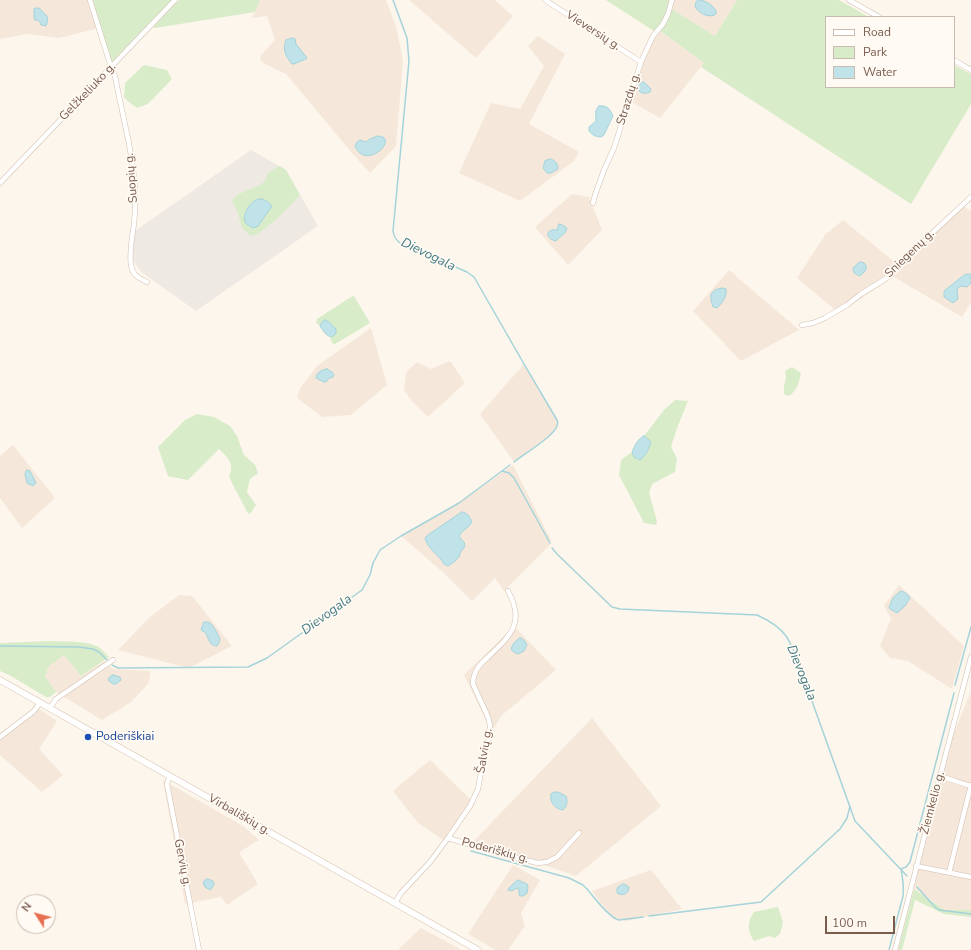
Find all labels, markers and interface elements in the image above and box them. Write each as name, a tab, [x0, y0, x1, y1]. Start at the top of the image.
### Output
street label: Vieversių g.	[563, 8, 623, 54]
legend	[825, 16, 955, 88]
text: Road	[863, 24, 891, 40]
text: Park	[863, 44, 887, 60]
street label: Gelžkeliuko g.	[57, 60, 119, 124]
text: Water	[863, 64, 897, 80]
street label: Strazdų g.	[614, 71, 644, 127]
street label: Suopių g.	[123, 152, 141, 204]
street label: Sniegenų g.	[882, 227, 938, 281]
water label: Dievogala	[398, 235, 458, 275]
water label: Dievogala	[299, 591, 355, 639]
water label: Dievogala	[783, 643, 819, 703]
street label: Šalvių g.	[474, 727, 496, 775]
place label: Poderiškiai	[96, 730, 154, 744]
marker: Poderiškiai	[83, 732, 93, 742]
street label: Žiemkelio g.	[918, 770, 948, 836]
street label: Virbališkių g.	[205, 791, 273, 839]
street label: Poderiškių g.	[460, 835, 530, 867]
street label: Gervių g.	[170, 838, 194, 888]
north arrow	[16, 894, 56, 934]
text: N	[18, 900, 35, 915]
scale bar	[827, 908, 897, 934]
text: 100 m	[832, 915, 867, 931]

